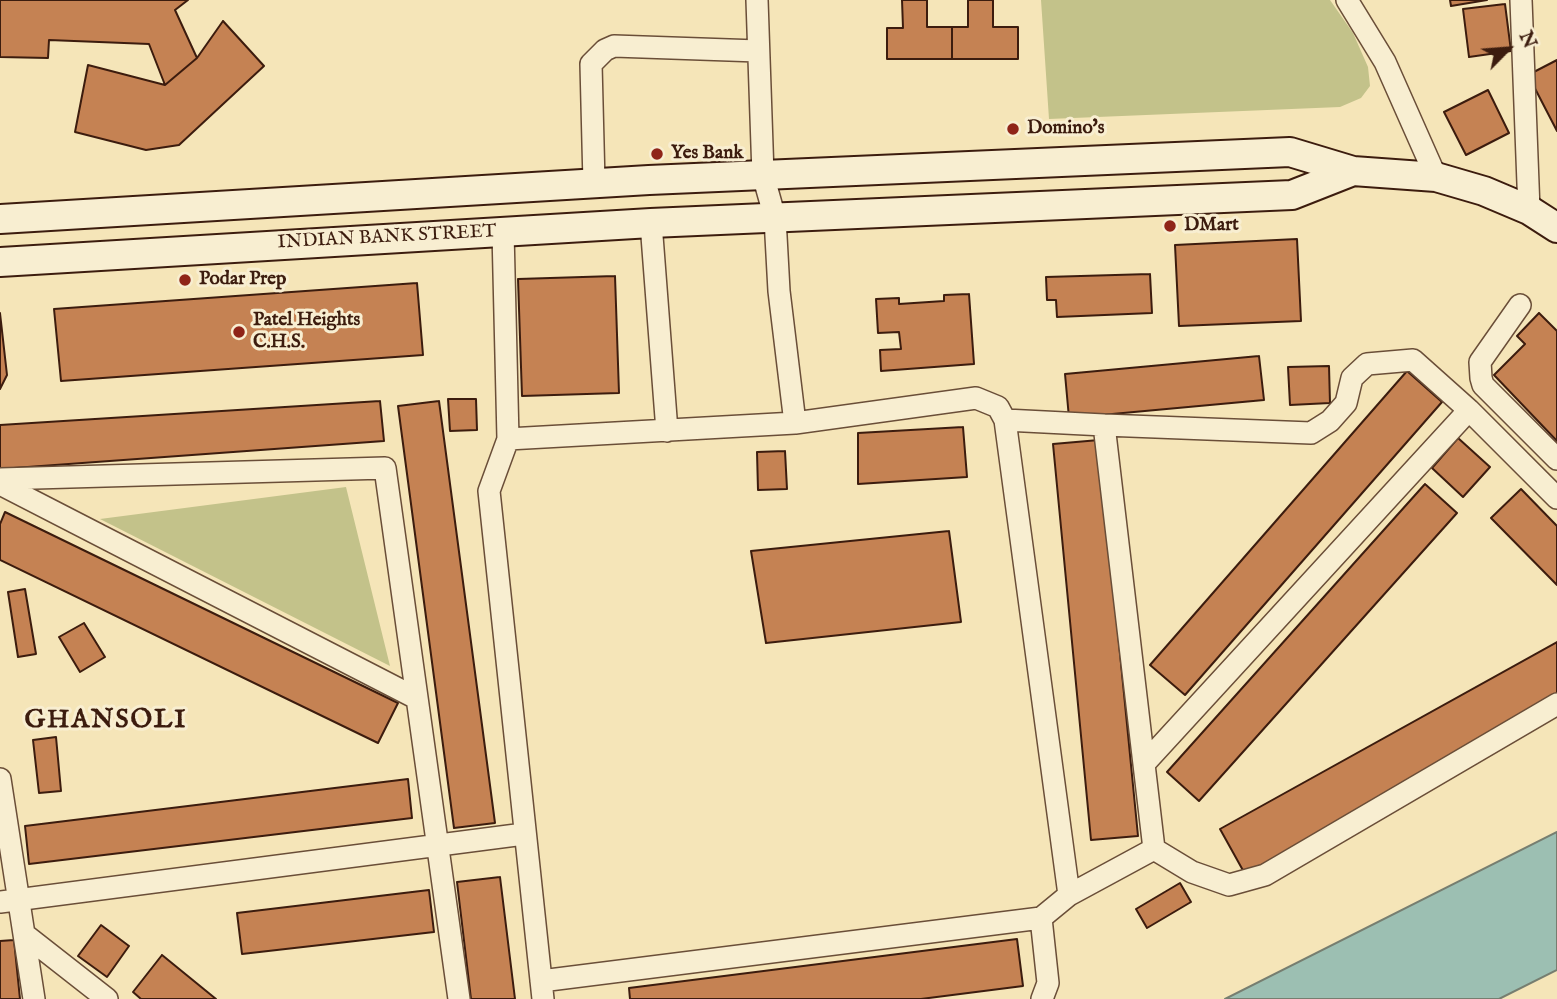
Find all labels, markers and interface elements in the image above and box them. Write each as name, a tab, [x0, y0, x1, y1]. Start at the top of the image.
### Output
north arrow	[1473, 14, 1543, 84]
text: N	[1513, 28, 1541, 53]
place label: Domino's	[1027, 118, 1104, 140]
marker: Domino's	[1005, 121, 1021, 137]
place label: Yes Bank	[671, 143, 743, 165]
marker: Yes Bank	[649, 146, 665, 162]
place label: DMart	[1184, 215, 1239, 237]
marker: DMart	[1162, 218, 1178, 234]
street label: INDIAN BANK STREET	[277, 221, 497, 255]
place label: Podar Prep	[199, 269, 286, 291]
marker: Podar Prep	[177, 272, 193, 288]
place label: Patel Heights C.H.S.	[253, 310, 360, 354]
marker: Patel Heights C.H.S.	[231, 324, 247, 340]
district label: GHANSOLI	[26, 706, 186, 738]

